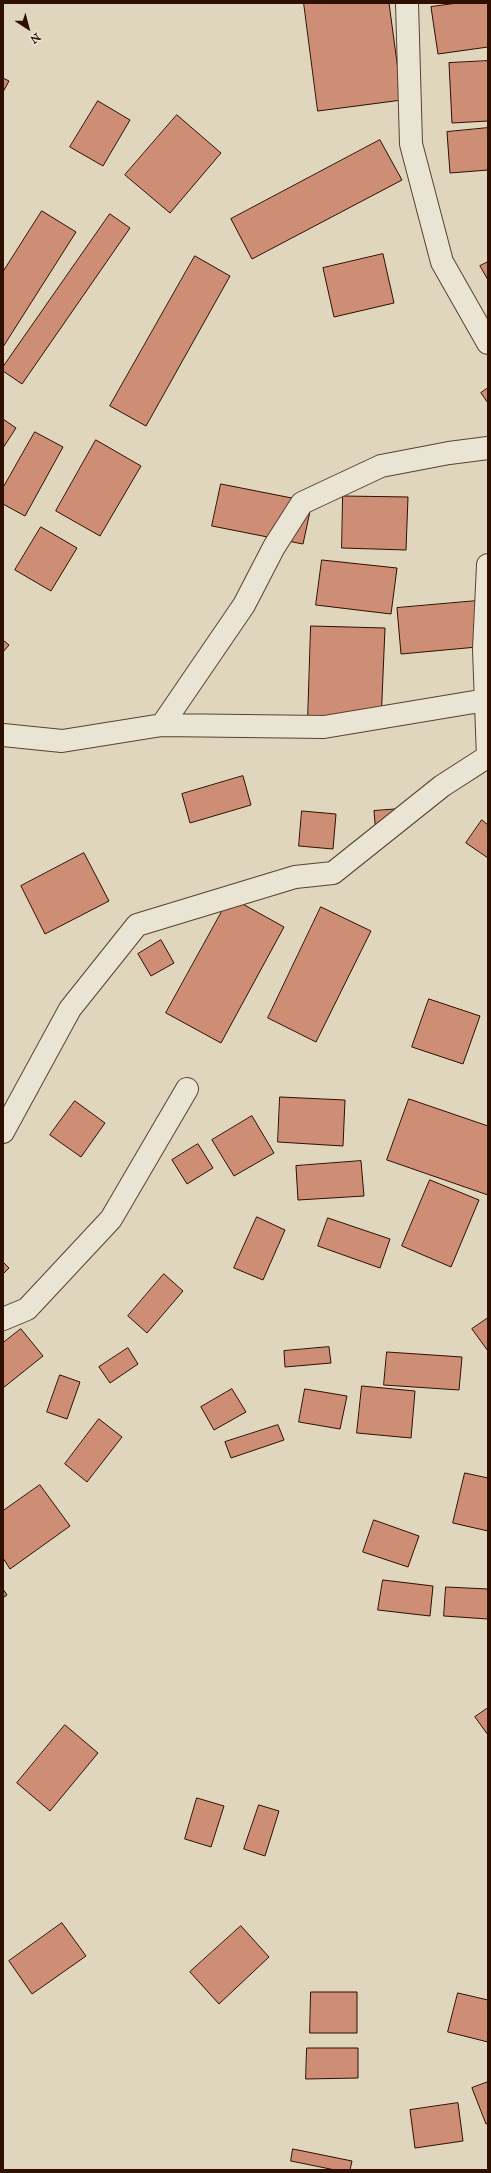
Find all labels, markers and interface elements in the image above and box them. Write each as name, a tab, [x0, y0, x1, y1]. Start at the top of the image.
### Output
north arrow	[8, 8, 48, 48]
text: N	[28, 30, 43, 46]

